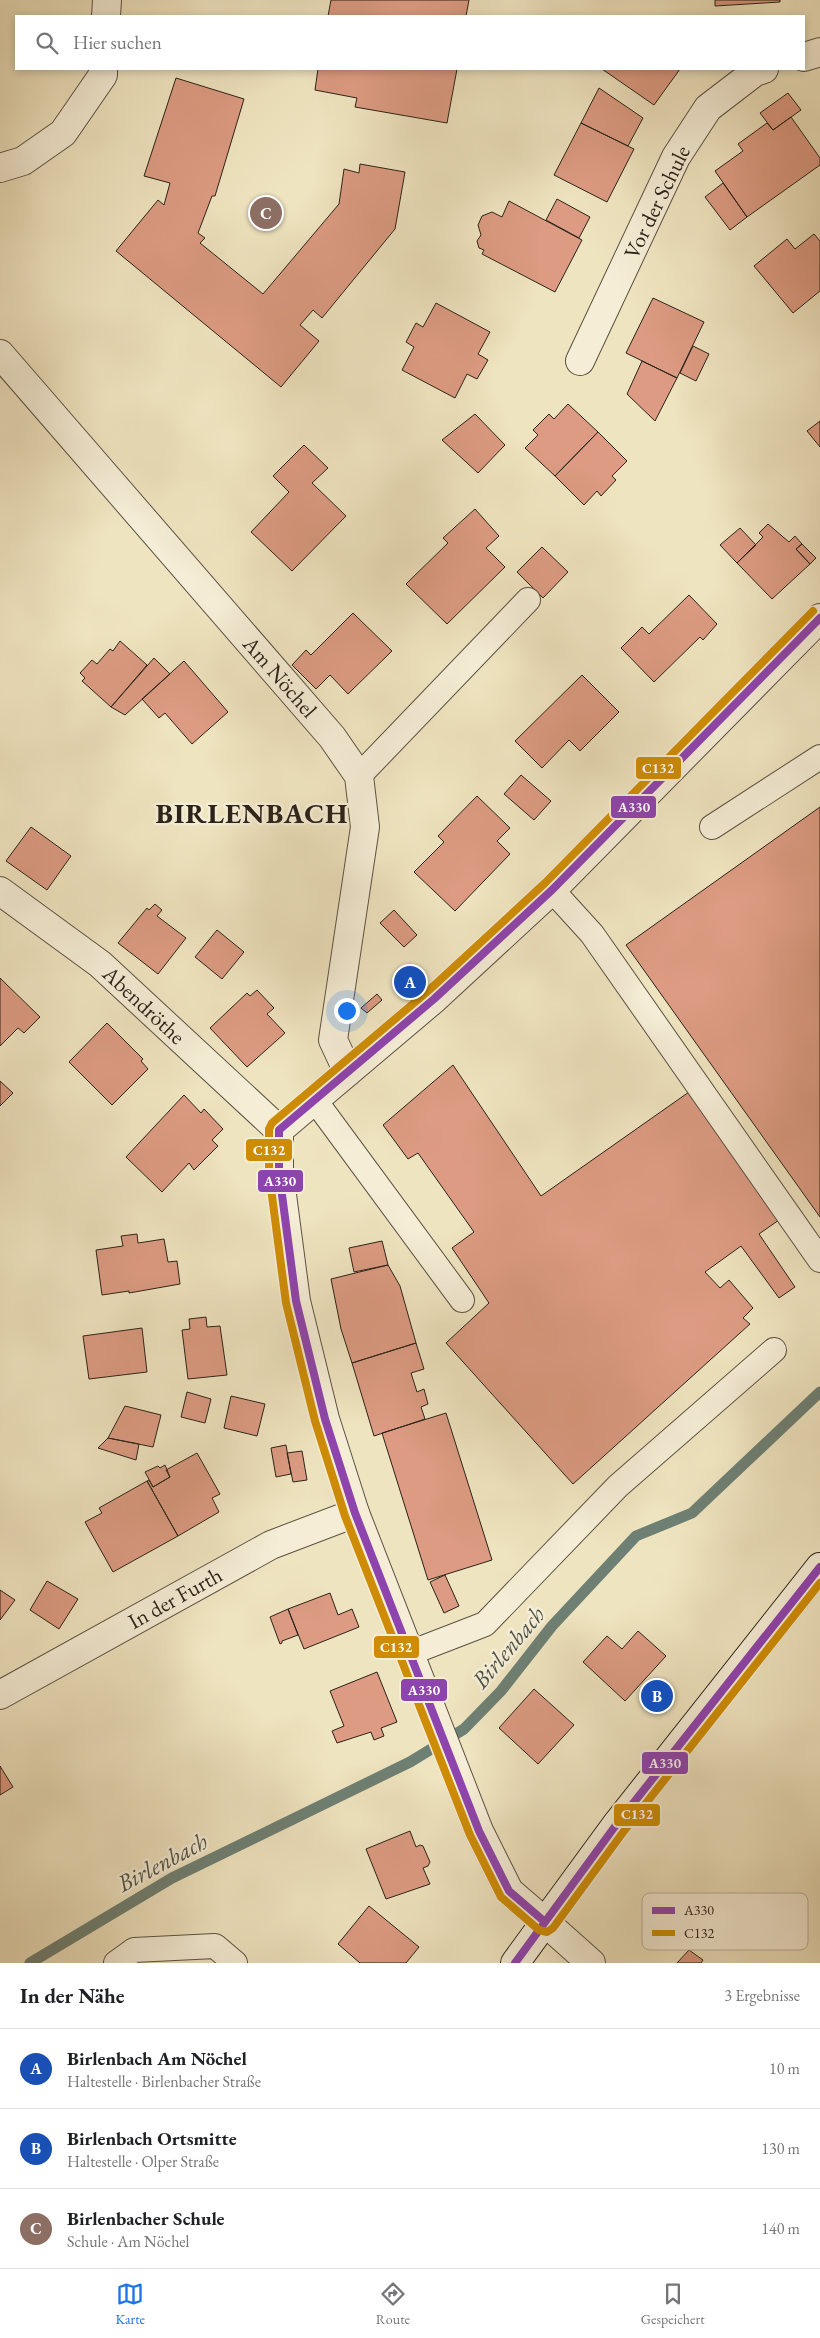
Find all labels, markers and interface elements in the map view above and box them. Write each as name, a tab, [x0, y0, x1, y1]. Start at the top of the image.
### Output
search box	[15, 15, 805, 70]
icon: search	[33, 29, 61, 57]
text: Hier suchen	[73, 30, 162, 55]
street label: Vor der Schule	[617, 140, 697, 263]
pin: C	[250, 194, 282, 232]
street label: Am Nöchel	[236, 629, 323, 724]
line badge: C132	[635, 756, 682, 780]
text: C132	[642, 759, 675, 777]
district label: BIRLENBACH	[155, 795, 349, 831]
line badge: A330	[610, 795, 657, 819]
text: A330	[617, 798, 651, 816]
street label: Abendröthe	[96, 959, 192, 1051]
pin: A	[394, 963, 426, 1001]
your location	[334, 998, 360, 1024]
line badge: C132	[245, 1138, 293, 1162]
text: C132	[253, 1141, 286, 1159]
line badge: A330	[257, 1169, 304, 1193]
text: A330	[263, 1172, 297, 1190]
street label: In der Furth	[123, 1560, 227, 1636]
water label: Birlenbach	[464, 1599, 552, 1695]
line badge: C132	[373, 1635, 420, 1659]
text: C132	[380, 1638, 413, 1656]
pin: B	[641, 1677, 673, 1715]
line badge: A330	[400, 1678, 448, 1702]
text: A330	[407, 1681, 441, 1699]
line badge: A330	[641, 1751, 689, 1775]
text: A330	[648, 1754, 682, 1772]
line badge: C132	[613, 1803, 661, 1827]
text: C132	[621, 1805, 654, 1823]
water label: Birlenbach	[111, 1825, 213, 1899]
legend	[642, 1893, 808, 1950]
text: A330	[683, 1901, 714, 1919]
text: C132	[684, 1924, 714, 1942]
text: In der Nähe	[20, 1982, 125, 2009]
text: 3 Ergebnisse	[724, 1985, 800, 2006]
text: Birlenbach Am Nöchel	[67, 2046, 247, 2071]
text: A	[30, 2058, 42, 2079]
text: 10 m	[769, 2058, 800, 2079]
text: Haltestelle · Birlenbacher Straße	[67, 2071, 261, 2092]
text: Birlenbach Ortsmitte	[67, 2126, 237, 2151]
text: B	[31, 2138, 41, 2159]
text: 130 m	[761, 2138, 800, 2159]
text: Haltestelle · Olper Straße	[67, 2151, 219, 2172]
text: Birlenbacher Schule	[67, 2206, 224, 2231]
text: C	[30, 2218, 42, 2239]
text: 140 m	[761, 2218, 800, 2239]
text: Schule · Am Nöchel	[67, 2231, 189, 2252]
tab: Karte	[115, 2280, 145, 2328]
tab: Route	[376, 2280, 410, 2328]
tab: Gespeichert	[641, 2280, 705, 2328]

